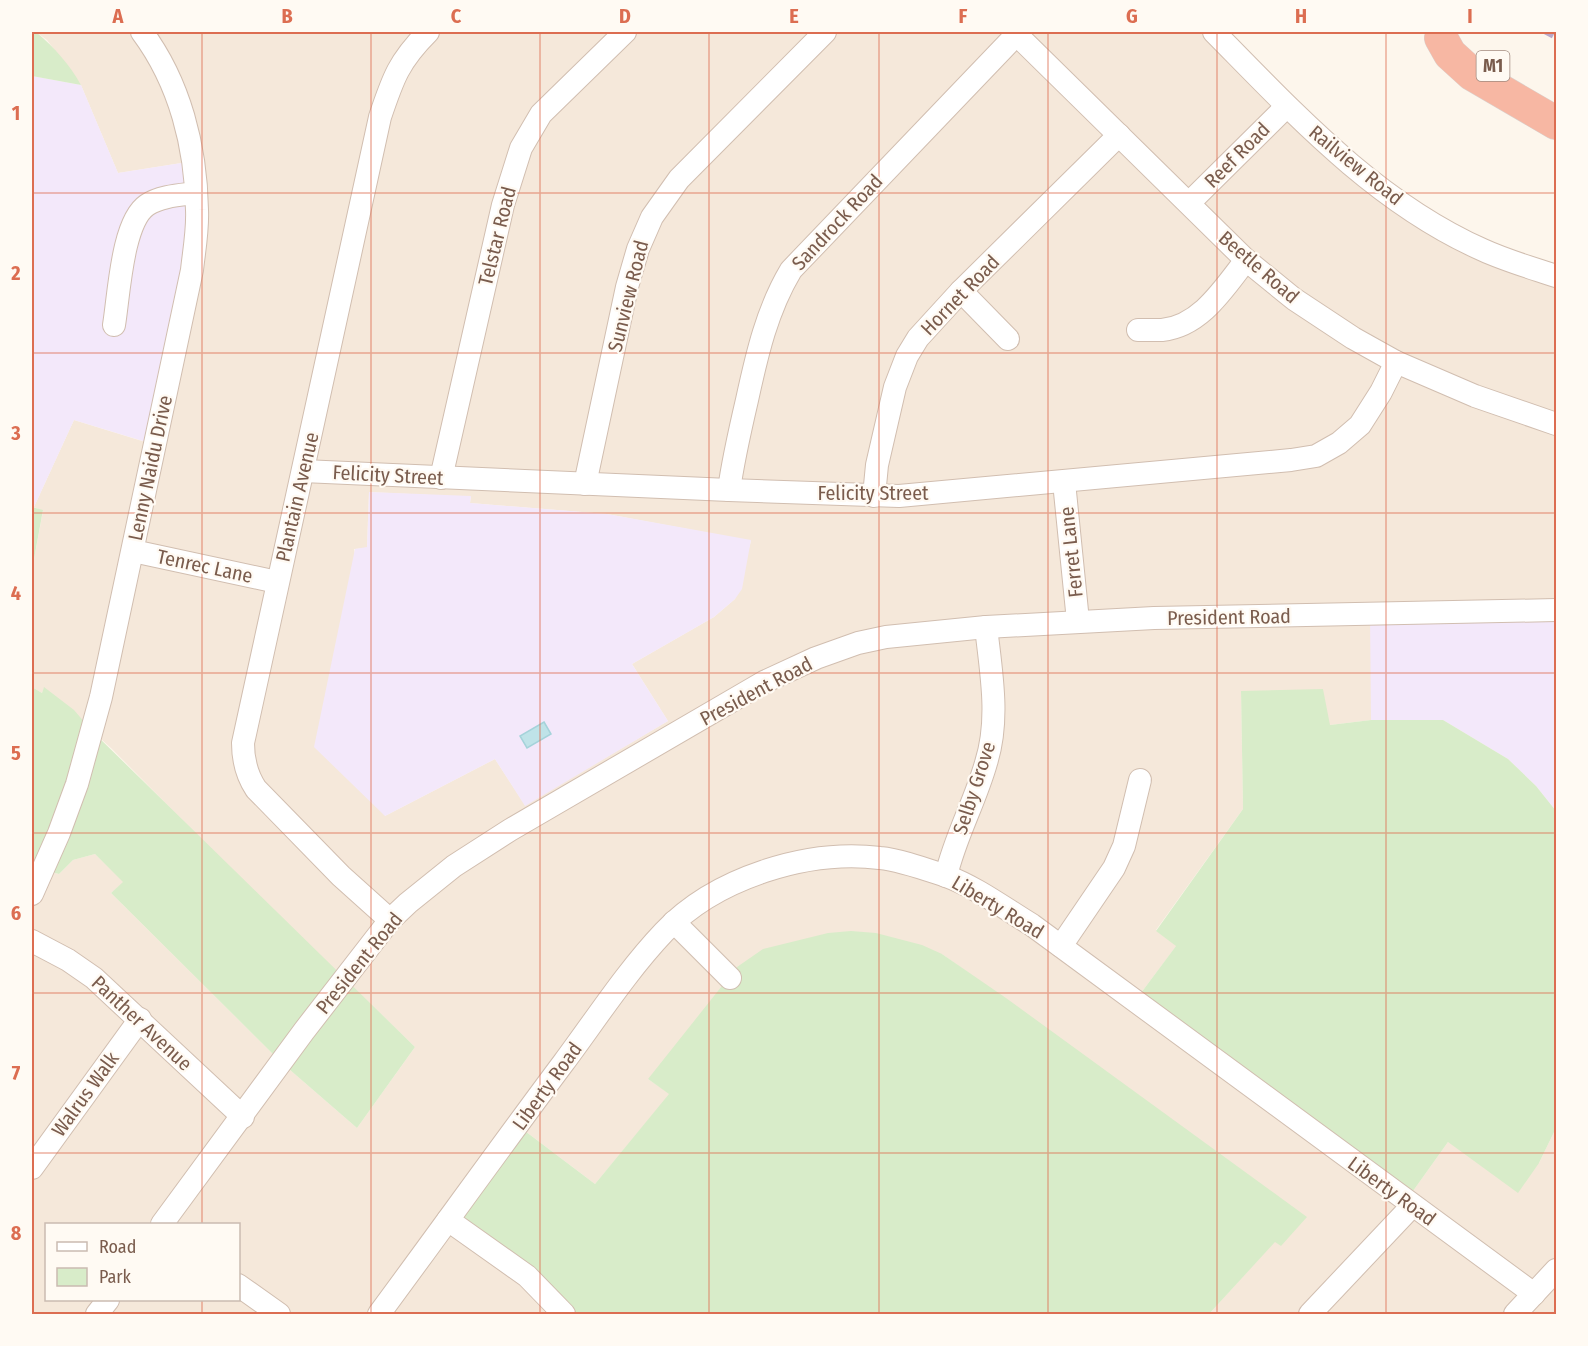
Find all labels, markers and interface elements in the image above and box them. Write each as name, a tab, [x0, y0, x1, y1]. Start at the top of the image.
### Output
text: A	[112, 4, 125, 28]
text: B	[281, 4, 293, 28]
text: C	[451, 4, 462, 28]
text: D	[619, 4, 631, 28]
text: E	[789, 4, 799, 28]
text: F	[959, 4, 968, 28]
text: G	[1126, 4, 1138, 28]
text: H	[1295, 4, 1307, 28]
text: I	[1467, 4, 1473, 28]
road number: M1	[1476, 51, 1510, 81]
text: 1	[12, 101, 20, 125]
street label: Reef Road	[1199, 117, 1275, 193]
street label: Railview Road	[1304, 120, 1408, 210]
street label: Sandrock Road	[787, 169, 887, 275]
street label: Telstar Road	[473, 184, 521, 288]
street label: Beetle Road	[1214, 226, 1304, 308]
street label: Sunview Road	[603, 238, 653, 354]
street label: Hornet Road	[916, 250, 1004, 340]
text: 2	[10, 261, 21, 285]
street label: Lenny Naidu Drive	[123, 393, 177, 543]
text: 3	[10, 421, 21, 445]
street label: Plantain Avenue	[270, 430, 324, 564]
street label: Felicity Street	[332, 460, 445, 490]
street label: Felicity Street	[817, 481, 929, 505]
street label: Ferret Lane	[1054, 505, 1088, 599]
street label: Tenrec Lane	[155, 544, 255, 588]
text: 4	[11, 581, 21, 605]
street label: President Road	[1167, 604, 1291, 630]
street label: President Road	[696, 651, 816, 731]
street label: Selby Grove	[948, 739, 1000, 837]
text: 5	[11, 741, 21, 765]
street label: Liberty Road	[948, 870, 1048, 944]
text: 6	[11, 901, 21, 925]
street label: President Road	[311, 907, 407, 1019]
street label: Panther Avenue	[87, 970, 197, 1076]
street label: Liberty Road	[507, 1037, 587, 1135]
street label: Walrus Walk	[46, 1047, 124, 1141]
text: 7	[12, 1061, 21, 1085]
street label: Liberty Road	[1343, 1151, 1441, 1231]
text: 8	[11, 1221, 22, 1245]
legend	[45, 1223, 240, 1301]
text: Road	[99, 1236, 136, 1258]
text: Park	[99, 1266, 132, 1288]

